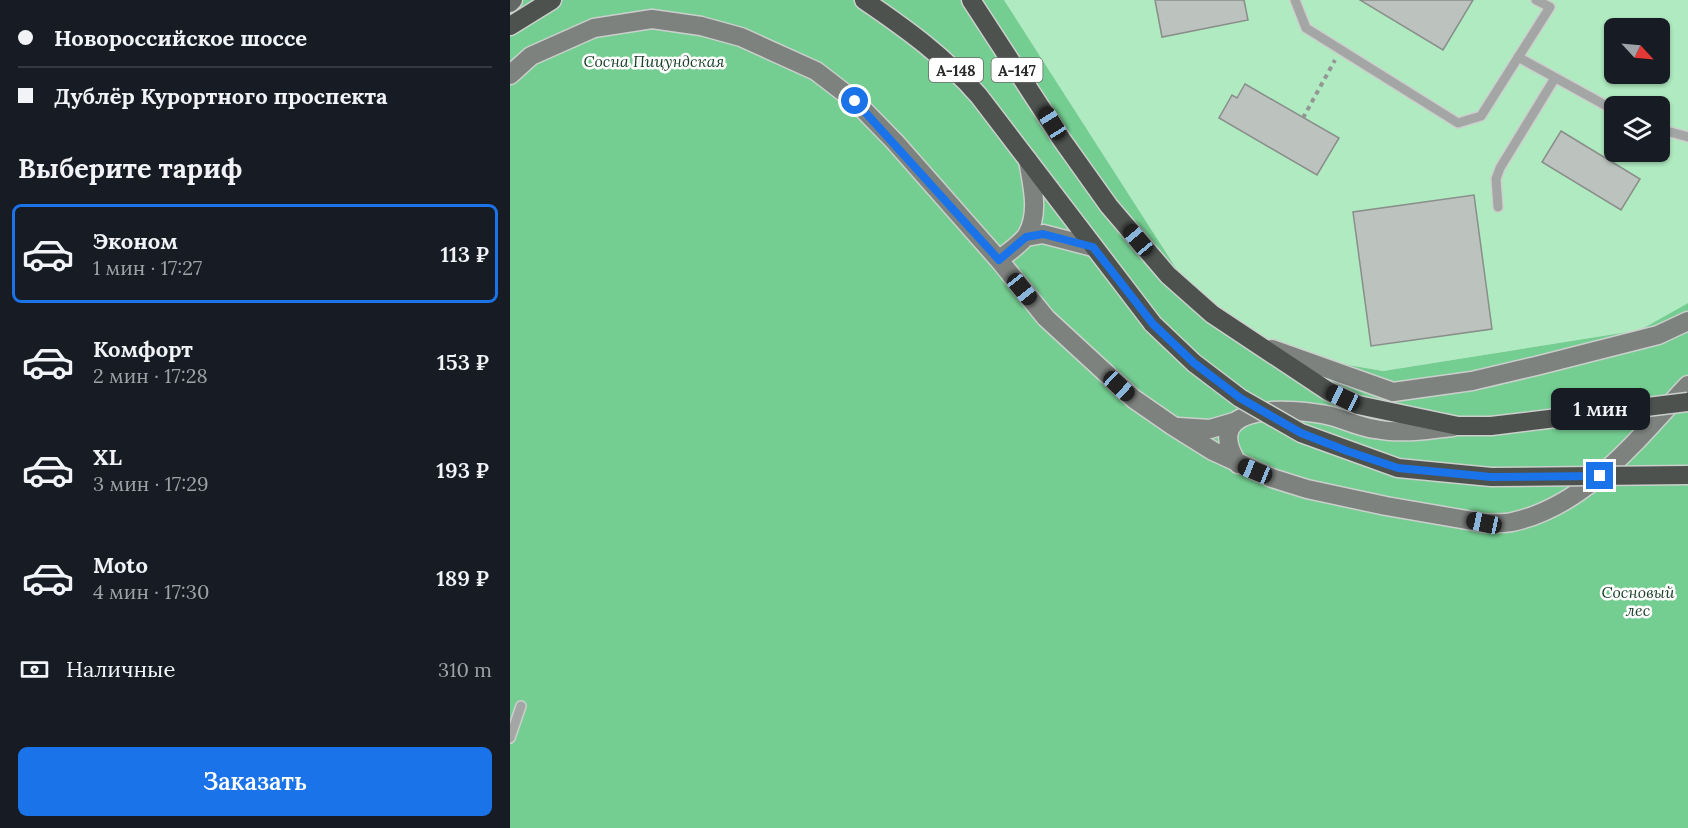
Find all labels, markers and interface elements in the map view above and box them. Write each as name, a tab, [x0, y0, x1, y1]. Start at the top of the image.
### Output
north arrow	[1604, 18, 1670, 84]
map controls	[1604, 18, 1670, 162]
text: Новороссийское шоссе	[54, 24, 307, 52]
park label: Сосна Пицундская	[584, 51, 724, 71]
road number: А-148	[929, 58, 983, 82]
road number: А-147	[992, 58, 1042, 82]
text: Дублёр Курортного проспекта	[54, 82, 388, 110]
route start	[841, 87, 868, 114]
button: layers	[1604, 96, 1670, 162]
car	[1035, 103, 1069, 143]
text: Выберите тариф	[18, 151, 242, 185]
car	[1120, 220, 1156, 260]
icon: car	[21, 227, 75, 281]
text: Эконом	[93, 227, 178, 255]
text: 113 ₽	[440, 240, 489, 268]
text: 1 мин · 17:27	[93, 255, 202, 280]
car	[1004, 269, 1040, 309]
icon: car	[21, 335, 75, 389]
text: Комфорт	[93, 335, 193, 363]
text: 153 ₽	[437, 348, 489, 376]
text: 2 мин · 17:28	[93, 363, 208, 388]
car	[1100, 367, 1138, 405]
car	[1323, 382, 1363, 414]
callout: 1 мин	[1550, 389, 1650, 431]
text: 1 мин	[1573, 396, 1628, 421]
icon: car	[21, 443, 75, 497]
text: XL	[93, 443, 122, 471]
text: 193 ₽	[436, 456, 489, 484]
car	[1235, 456, 1275, 486]
route end	[1586, 462, 1613, 489]
text: 3 мин · 17:29	[93, 471, 208, 496]
car	[1465, 510, 1503, 536]
icon: car	[21, 551, 75, 605]
text: Moto	[93, 551, 148, 579]
text: 189 ₽	[436, 564, 489, 592]
text: 4 мин · 17:30	[93, 579, 209, 604]
park label: Сосновый лес	[1601, 582, 1675, 620]
icon: cash	[18, 653, 51, 686]
text: Наличные	[66, 655, 175, 683]
text: 310 m	[438, 657, 492, 682]
button: Заказать	[18, 747, 492, 816]

